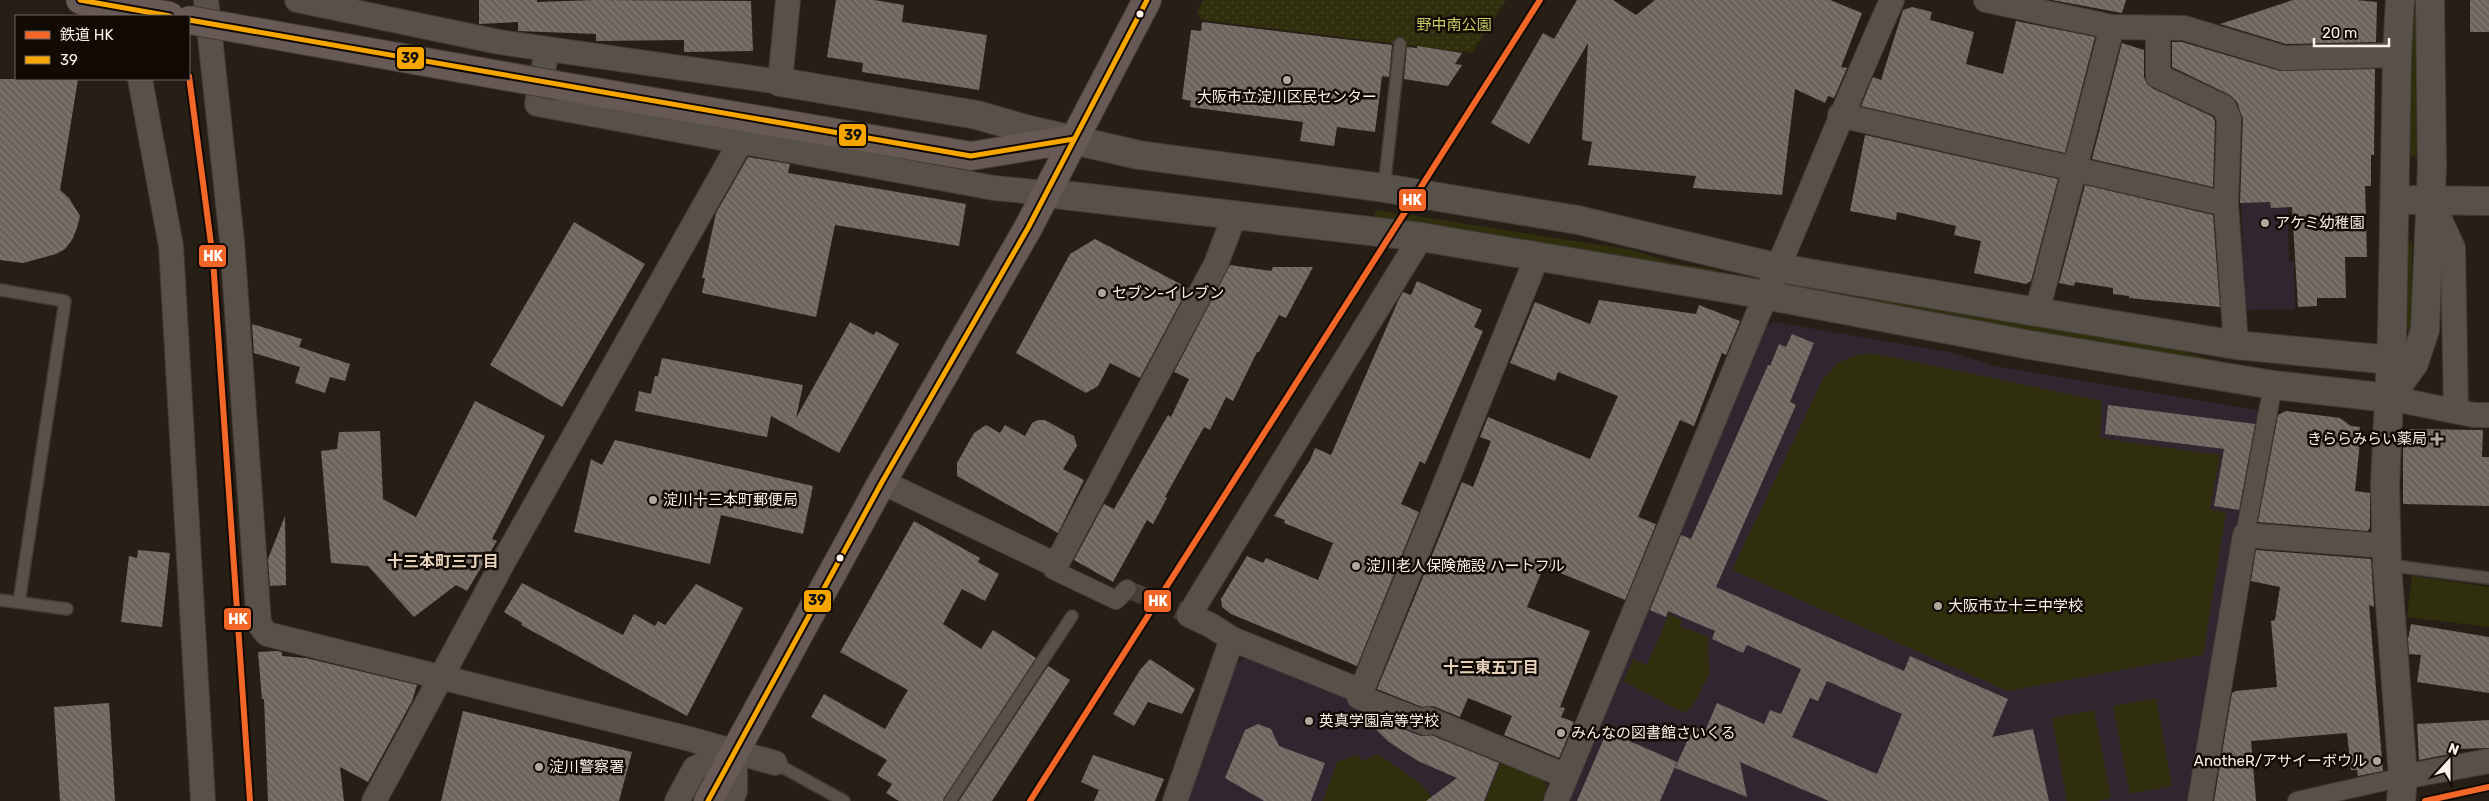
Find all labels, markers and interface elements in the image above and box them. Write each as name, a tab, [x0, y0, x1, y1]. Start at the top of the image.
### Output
unlabelled marker	[1135, 9, 1145, 19]
legend	[15, 15, 190, 80]
scale bar	[2314, 15, 2389, 47]
park label: 野中南公園	[1416, 16, 1492, 34]
text: 20 m	[2322, 24, 2357, 42]
text: 鉄道 HK	[60, 26, 113, 44]
line badge: 39	[396, 46, 425, 70]
text: 39	[401, 50, 419, 67]
text: 39	[60, 51, 78, 69]
marker: 大阪市立淀川区民センター	[1281, 74, 1293, 86]
place label: 大阪市立淀川区民センター	[1197, 88, 1377, 106]
line badge: 39	[838, 123, 867, 147]
text: 39	[844, 127, 862, 144]
line badge: HK	[1398, 188, 1427, 212]
text: HK	[1402, 192, 1423, 209]
place label: アケミ幼稚園	[2275, 214, 2365, 232]
marker: アケミ幼稚園	[2259, 217, 2271, 229]
line badge: HK	[198, 244, 227, 268]
text: HK	[203, 248, 224, 265]
place label: セブン-イレブン	[1112, 284, 1224, 302]
marker: セブン-イレブン	[1096, 287, 1108, 299]
place label: きららみらい薬局	[2307, 430, 2427, 448]
marker: きららみらい薬局	[2431, 433, 2443, 445]
place label: 淀川十三本町郵便局	[663, 491, 798, 509]
marker: 淀川十三本町郵便局	[647, 494, 659, 506]
district label: 十三本町三丁目	[387, 552, 499, 571]
unlabelled marker	[835, 553, 845, 563]
place label: 淀川老人保険施設 ハートフル	[1366, 557, 1565, 575]
marker: 淀川老人保険施設 ハートフル	[1350, 560, 1362, 572]
line badge: 39	[803, 589, 832, 613]
line badge: HK	[1143, 589, 1172, 613]
text: 39	[808, 592, 826, 609]
text: HK	[1148, 593, 1169, 610]
place label: 大阪市立十三中学校	[1948, 597, 2083, 615]
marker: 大阪市立十三中学校	[1932, 600, 1944, 612]
line badge: HK	[223, 607, 252, 631]
text: HK	[228, 611, 249, 628]
district label: 十三東五丁目	[1443, 658, 1539, 677]
place label: 英真学園高等学校	[1319, 712, 1439, 730]
marker: 英真学園高等学校	[1303, 715, 1315, 727]
place label: みんなの図書館さいくる	[1571, 724, 1736, 742]
marker: みんなの図書館さいくる	[1555, 727, 1567, 739]
north arrow	[2424, 736, 2474, 786]
text: N	[2446, 740, 2461, 759]
place label: AnotheR/アサイーボウル	[2194, 752, 2367, 770]
marker: AnotheR/アサイーボウル	[2371, 755, 2383, 767]
place label: 淀川警察署	[549, 758, 624, 776]
marker: 淀川警察署	[533, 761, 545, 773]

